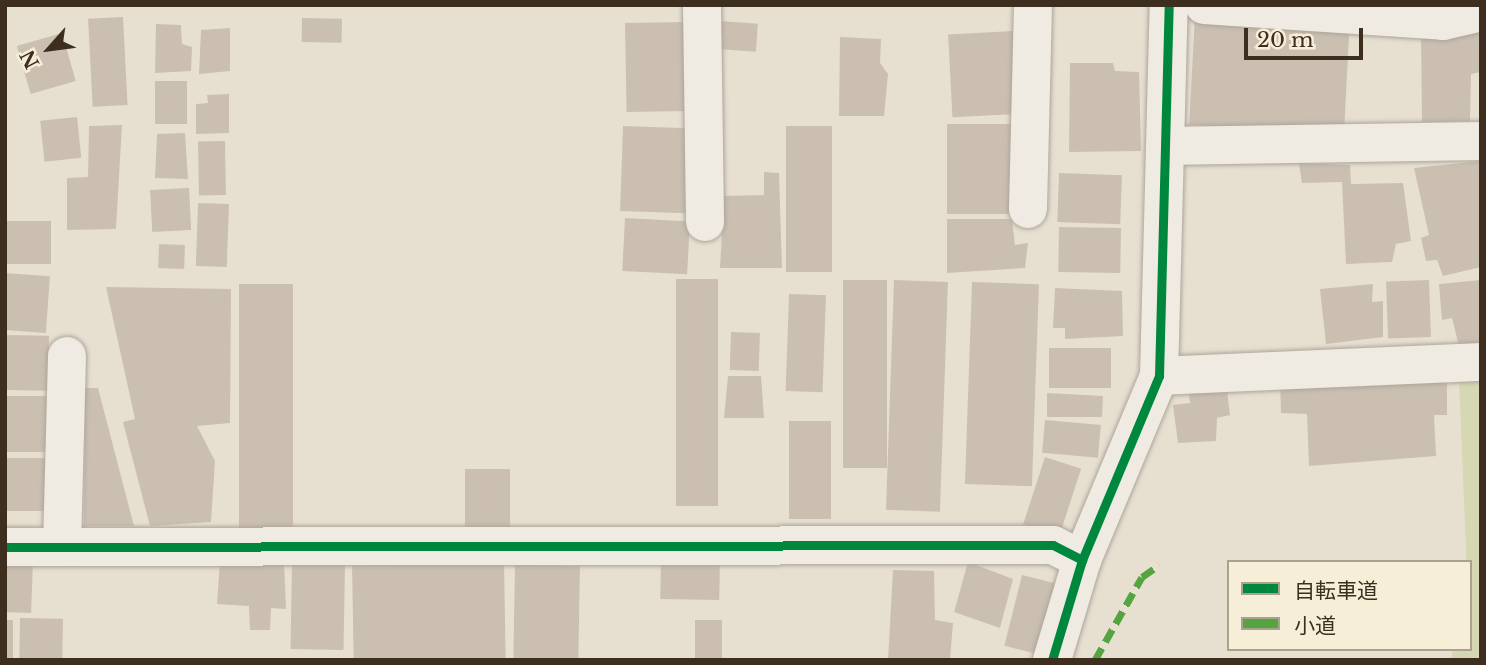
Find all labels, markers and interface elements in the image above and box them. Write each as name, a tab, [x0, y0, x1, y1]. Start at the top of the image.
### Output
north arrow	[14, 14, 84, 84]
scale bar	[1248, 14, 1367, 58]
text: 20 m	[1257, 27, 1314, 53]
text: N	[16, 46, 44, 72]
legend	[1227, 560, 1472, 651]
text: 自転車道	[1294, 578, 1378, 604]
text: 小道	[1294, 613, 1336, 639]

